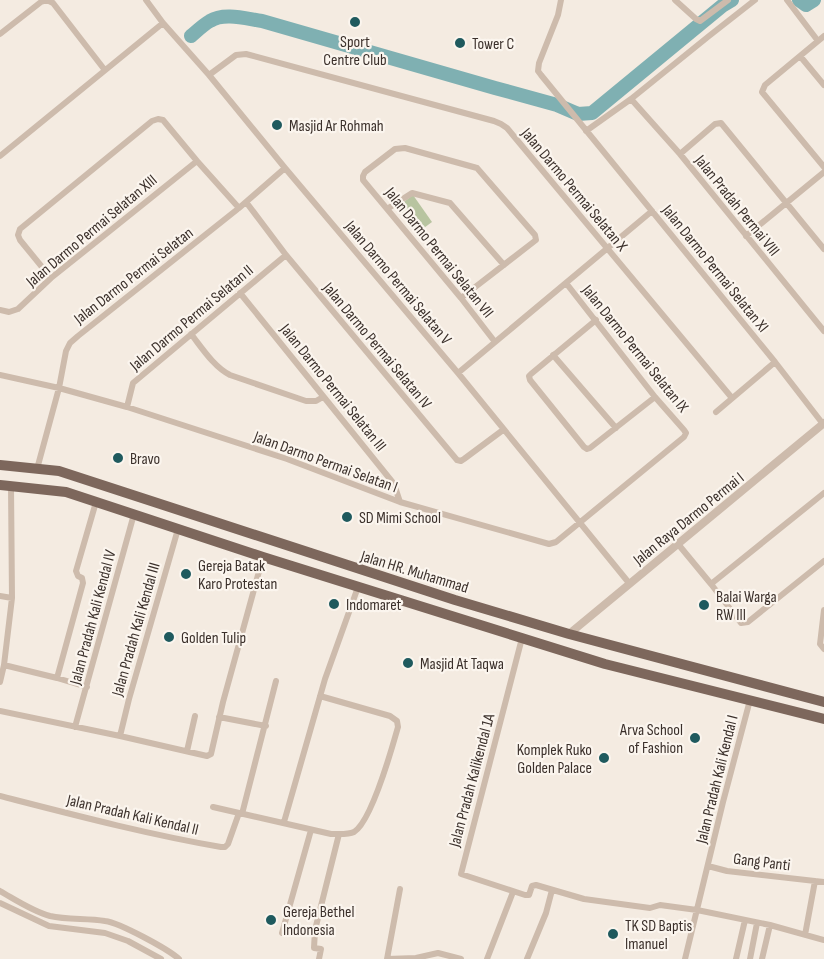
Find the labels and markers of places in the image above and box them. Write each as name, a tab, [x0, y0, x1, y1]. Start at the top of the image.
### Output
marker: Sport Centre Club	[348, 15, 362, 29]
place label: Sport Centre Club	[323, 33, 387, 70]
place label: Tower C	[472, 35, 514, 54]
marker: Tower C	[453, 36, 467, 50]
place label: Masjid Ar Rohmah	[289, 117, 384, 136]
marker: Masjid Ar Rohmah	[270, 118, 284, 132]
place label: Bravo	[130, 450, 160, 469]
marker: Bravo	[111, 451, 125, 465]
place label: SD Mimi School	[359, 509, 441, 528]
marker: SD Mimi School	[340, 510, 354, 524]
place label: Gereja Batak Karo Protestan	[198, 557, 277, 594]
marker: Gereja Batak Karo Protestan	[179, 567, 193, 581]
place label: Balai Warga RW III	[716, 588, 777, 625]
place label: Indomaret	[346, 596, 402, 615]
marker: Indomaret	[327, 597, 341, 611]
marker: Balai Warga RW III	[697, 598, 711, 612]
place label: Golden Tulip	[181, 629, 246, 648]
marker: Golden Tulip	[162, 630, 176, 644]
place label: Masjid At Taqwa	[420, 655, 504, 674]
marker: Masjid At Taqwa	[401, 656, 415, 670]
place label: Arva School of Fashion	[619, 721, 683, 758]
marker: Arva School of Fashion	[688, 731, 702, 745]
place label: Komplek Ruko Golden Palace	[517, 741, 592, 778]
marker: Komplek Ruko Golden Palace	[597, 751, 611, 765]
place label: Gereja Bethel Indonesia	[283, 903, 354, 940]
marker: Gereja Bethel Indonesia	[264, 913, 278, 927]
place label: TK SD Baptis Imanuel	[625, 917, 692, 954]
marker: TK SD Baptis Imanuel	[606, 927, 620, 941]

